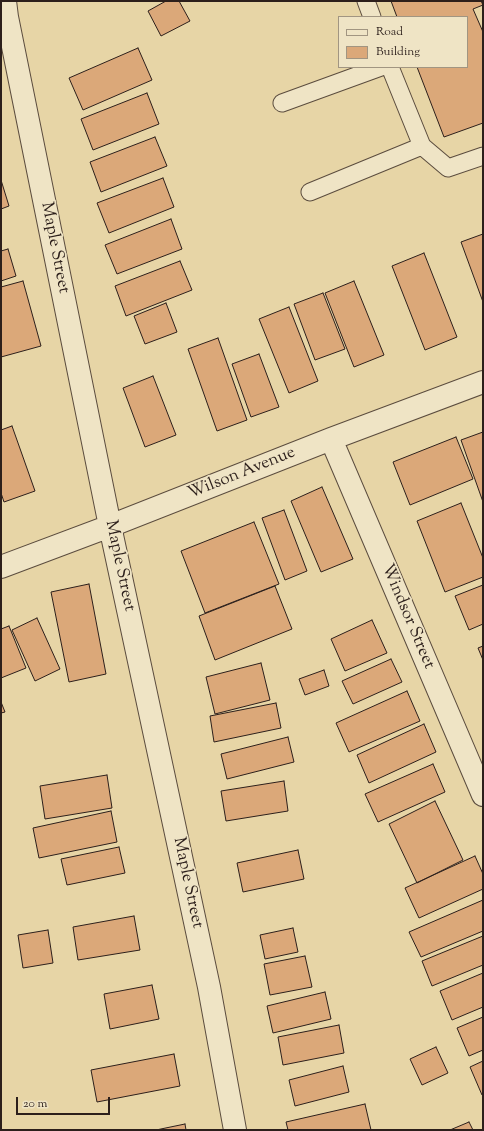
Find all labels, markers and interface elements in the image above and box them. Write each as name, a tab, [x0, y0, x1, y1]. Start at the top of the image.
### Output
legend	[338, 16, 468, 68]
text: Road	[376, 23, 403, 41]
text: Building	[376, 43, 420, 61]
street label: Maple Street	[35, 201, 73, 295]
street label: Wilson Avenue	[185, 443, 299, 505]
street label: Maple Street	[99, 519, 139, 613]
street label: Windsor Street	[376, 561, 438, 673]
street label: Maple Street	[167, 836, 207, 930]
scale bar	[18, 1089, 112, 1115]
text: 20 m	[23, 1095, 47, 1113]

